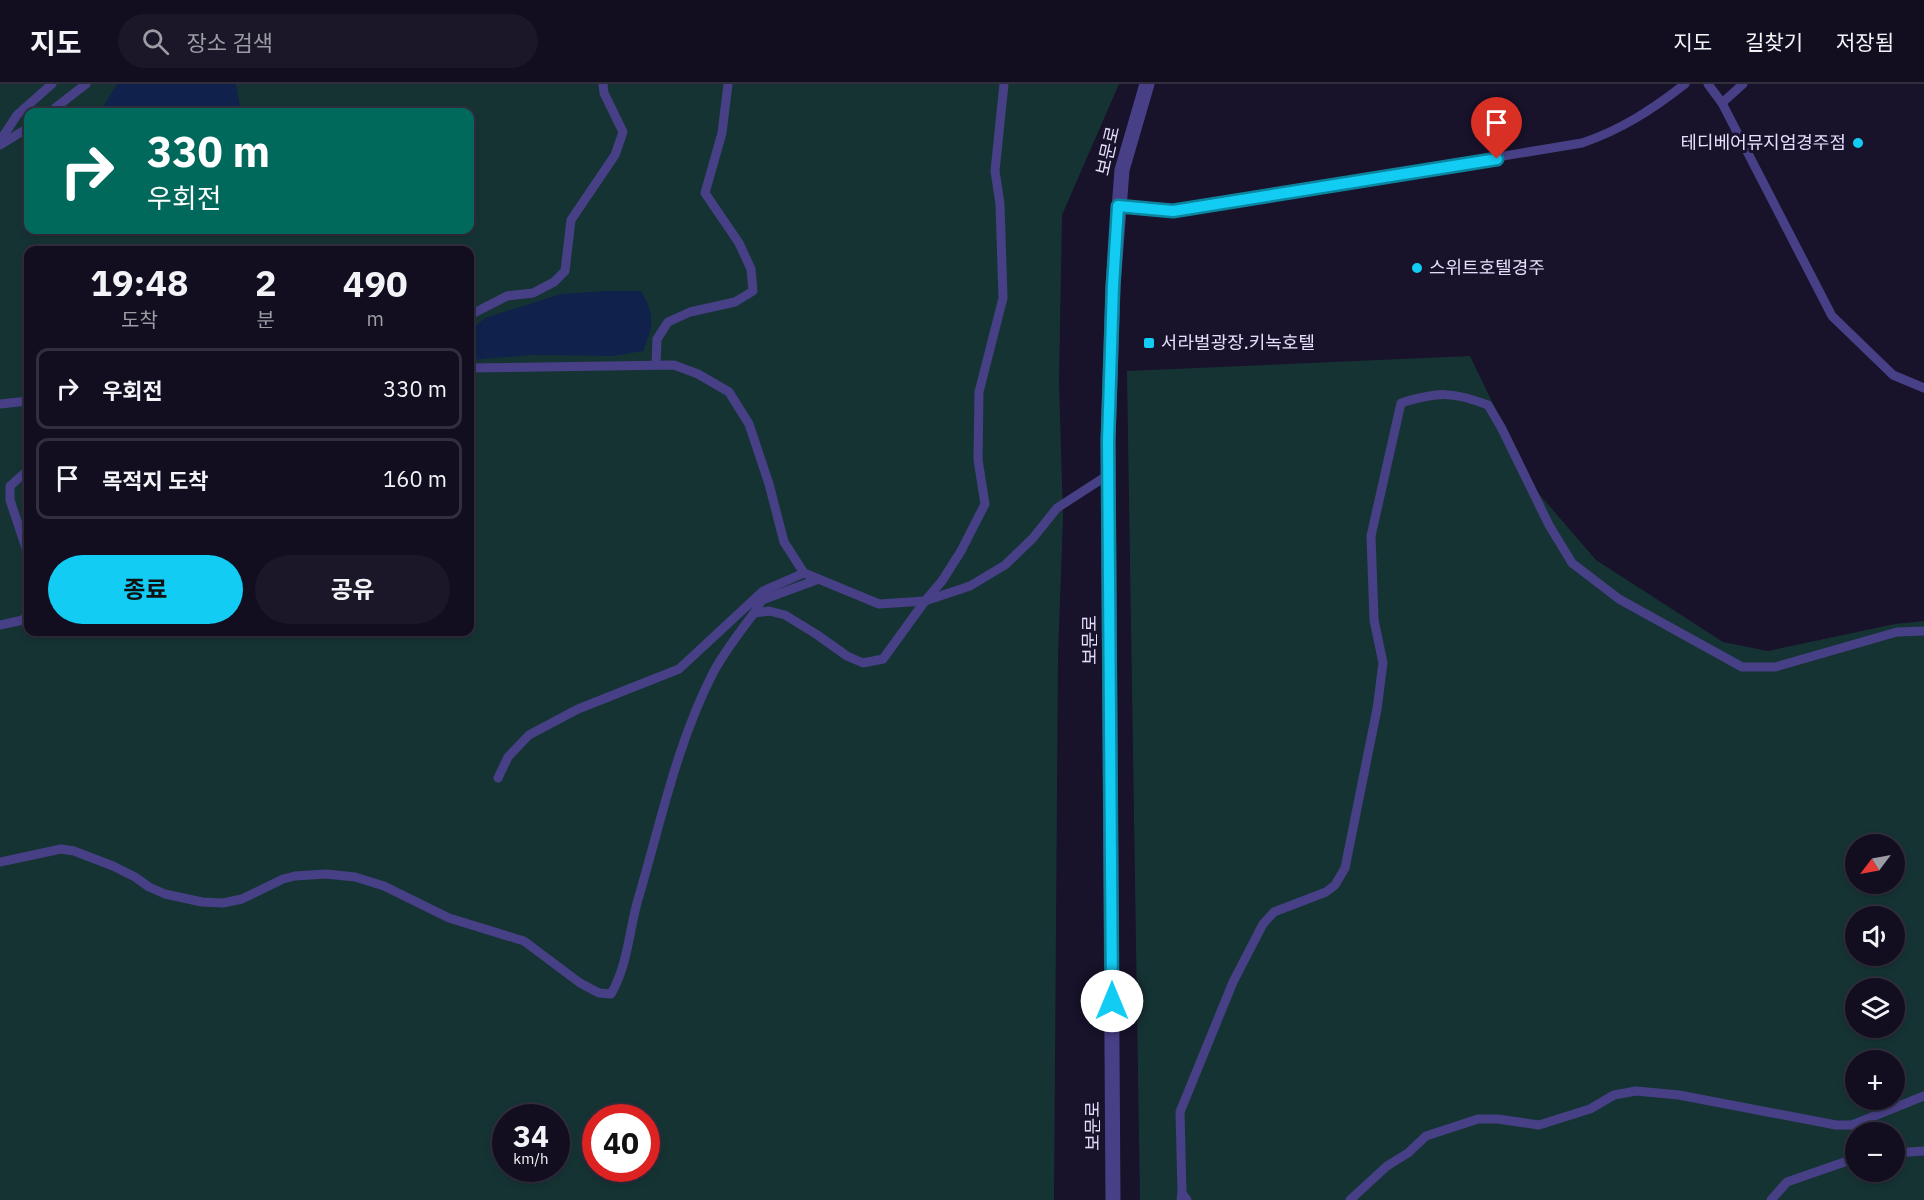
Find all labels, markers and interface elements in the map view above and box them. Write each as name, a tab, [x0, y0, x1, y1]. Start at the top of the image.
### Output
search box	[118, 14, 538, 68]
text: 지도	[30, 24, 82, 61]
icon: search	[139, 25, 172, 58]
text: 장소 검색	[187, 28, 273, 57]
text: 지도	[1673, 28, 1712, 56]
text: 길찾기	[1745, 28, 1803, 56]
text: 저장됨	[1836, 28, 1894, 56]
pin	[1471, 97, 1522, 159]
icon: arrive	[1480, 106, 1513, 139]
text: 330 m	[147, 124, 270, 179]
street label: 보문로	[1091, 124, 1124, 178]
place label: 테디베어뮤지엄경주점	[1680, 131, 1846, 154]
icon: right	[48, 132, 126, 210]
marker: 테디베어뮤지엄경주점	[1851, 136, 1865, 150]
text: 우회전	[147, 180, 222, 215]
place label: 스위트호텔경주	[1429, 256, 1545, 279]
text: 19:48	[90, 259, 189, 306]
text: 2	[255, 259, 277, 306]
text: 490	[343, 260, 408, 307]
marker: 스위트호텔경주	[1410, 261, 1424, 275]
text: m	[367, 305, 384, 332]
text: 도착	[121, 306, 158, 333]
text: 분	[257, 306, 275, 333]
place label: 서라벌광장.키녹호텔	[1161, 331, 1315, 354]
marker: 서라벌광장.키녹호텔	[1142, 336, 1156, 350]
icon: right	[51, 372, 84, 405]
text: 330 m	[383, 374, 447, 403]
text: 우회전	[102, 376, 163, 405]
icon: arrive	[51, 462, 84, 495]
text: 160 m	[383, 464, 447, 493]
text: 목적지 도착	[102, 466, 208, 495]
button: 종료	[48, 555, 243, 624]
button: 공유	[255, 555, 450, 624]
street label: 보문로	[1078, 615, 1101, 665]
north arrow	[1845, 834, 1905, 894]
map controls	[1845, 834, 1905, 1182]
button: sound	[1845, 906, 1905, 966]
position arrow	[1080, 969, 1144, 1033]
button: layers	[1845, 978, 1905, 1038]
button: +	[1845, 1050, 1905, 1110]
street label: 보문로	[1081, 1101, 1104, 1151]
speed limit sign: 40	[582, 1104, 660, 1182]
text: 34	[513, 1116, 549, 1155]
button: −	[1845, 1122, 1905, 1182]
text: km/h	[513, 1149, 549, 1168]

